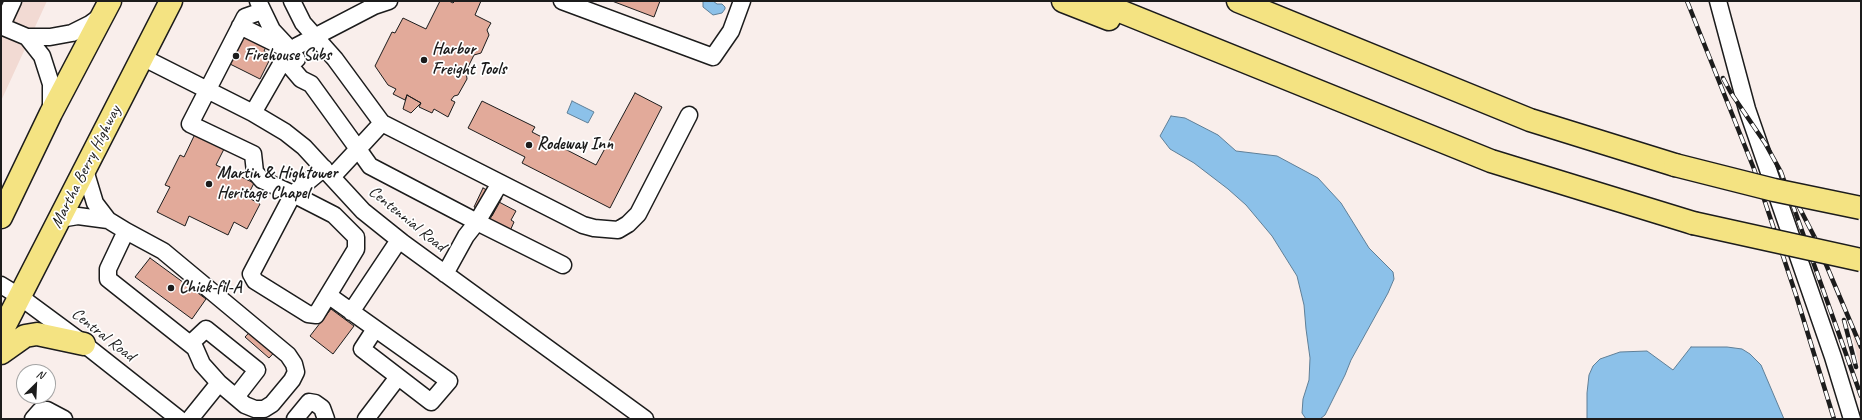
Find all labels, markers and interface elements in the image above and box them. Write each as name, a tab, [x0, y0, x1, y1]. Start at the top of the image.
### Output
place label: Harbor Freight Tools	[432, 40, 506, 80]
place label: Firehouse Subs	[244, 46, 331, 66]
marker: Firehouse Subs	[231, 51, 241, 61]
marker: Harbor Freight Tools	[419, 55, 429, 65]
street label: Martha Berry Highway	[46, 102, 126, 232]
place label: Rodeway Inn	[537, 135, 613, 155]
marker: Rodeway Inn	[524, 140, 534, 150]
place label: Martin & Hightower Heritage Chapel	[217, 164, 337, 204]
marker: Martin & Hightower Heritage Chapel	[204, 179, 214, 189]
street label: Centennial Road	[364, 182, 450, 256]
place label: Chick-fil-A	[179, 278, 242, 298]
marker: Chick-fil-A	[166, 283, 176, 293]
street label: Central Road	[67, 304, 139, 366]
north arrow	[16, 364, 56, 404]
text: N	[35, 366, 46, 382]

